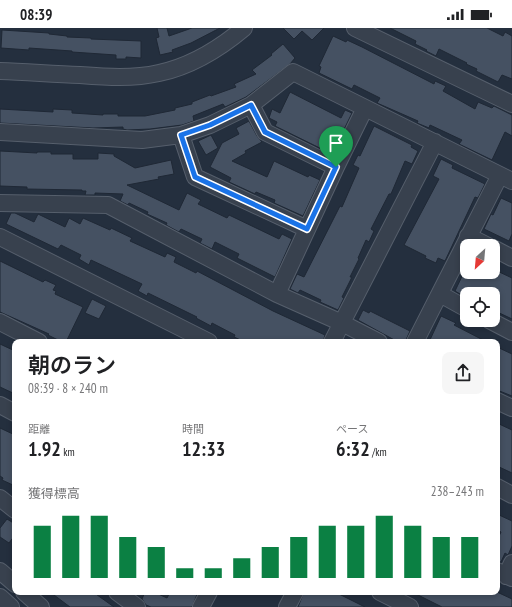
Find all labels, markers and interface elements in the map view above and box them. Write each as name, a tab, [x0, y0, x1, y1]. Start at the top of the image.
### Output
text: 08:39	[20, 5, 52, 24]
pin	[319, 126, 353, 167]
icon: arrive	[325, 132, 347, 154]
north arrow	[460, 239, 500, 279]
map controls	[460, 239, 500, 327]
button: locate	[460, 287, 500, 327]
text: 朝のラン	[28, 351, 116, 379]
button: share	[442, 352, 484, 394]
text: 08:39 · 8 × 240 m	[28, 380, 108, 397]
text: 距離	[28, 422, 50, 436]
text: 時間	[182, 422, 204, 436]
text: ペース	[336, 422, 368, 436]
text: 1.92	[28, 436, 61, 462]
text: 12:33	[182, 436, 225, 462]
text: 6:32	[336, 436, 370, 462]
text: km	[61, 445, 75, 459]
text: /km	[370, 445, 387, 459]
text: 238–243 m	[431, 483, 484, 500]
text: 獲得標高	[28, 485, 80, 502]

